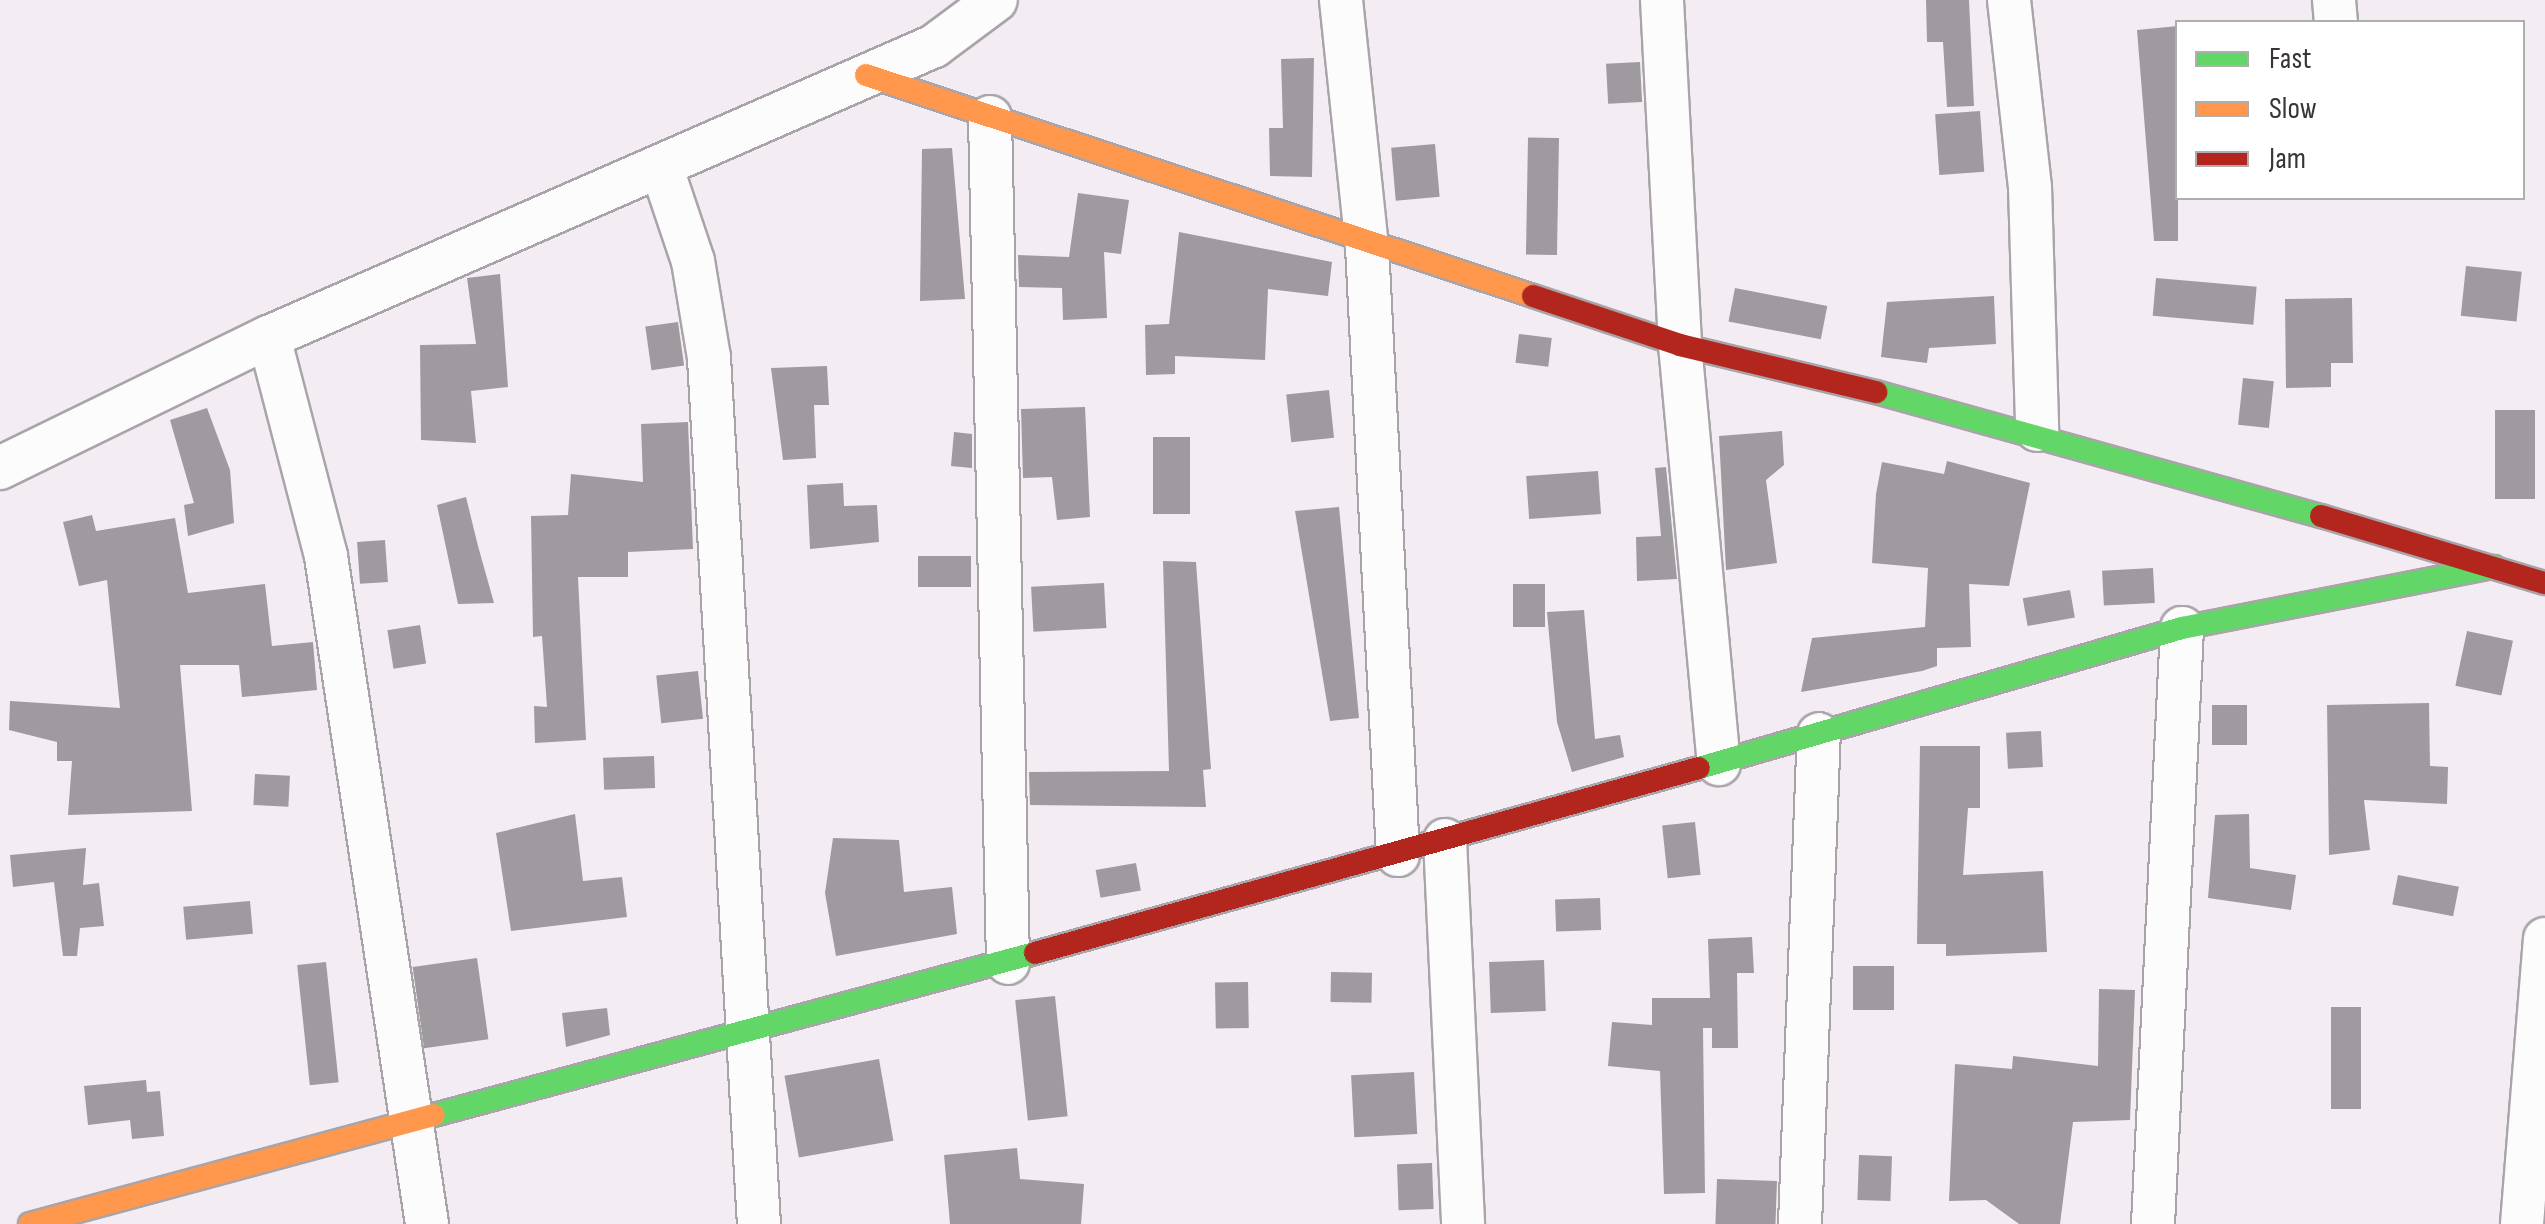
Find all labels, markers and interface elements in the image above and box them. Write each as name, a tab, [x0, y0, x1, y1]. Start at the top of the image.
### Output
legend	[2175, 20, 2525, 200]
text: Fast	[2269, 41, 2311, 77]
text: Slow	[2269, 91, 2317, 127]
text: Jam	[2269, 141, 2306, 177]

